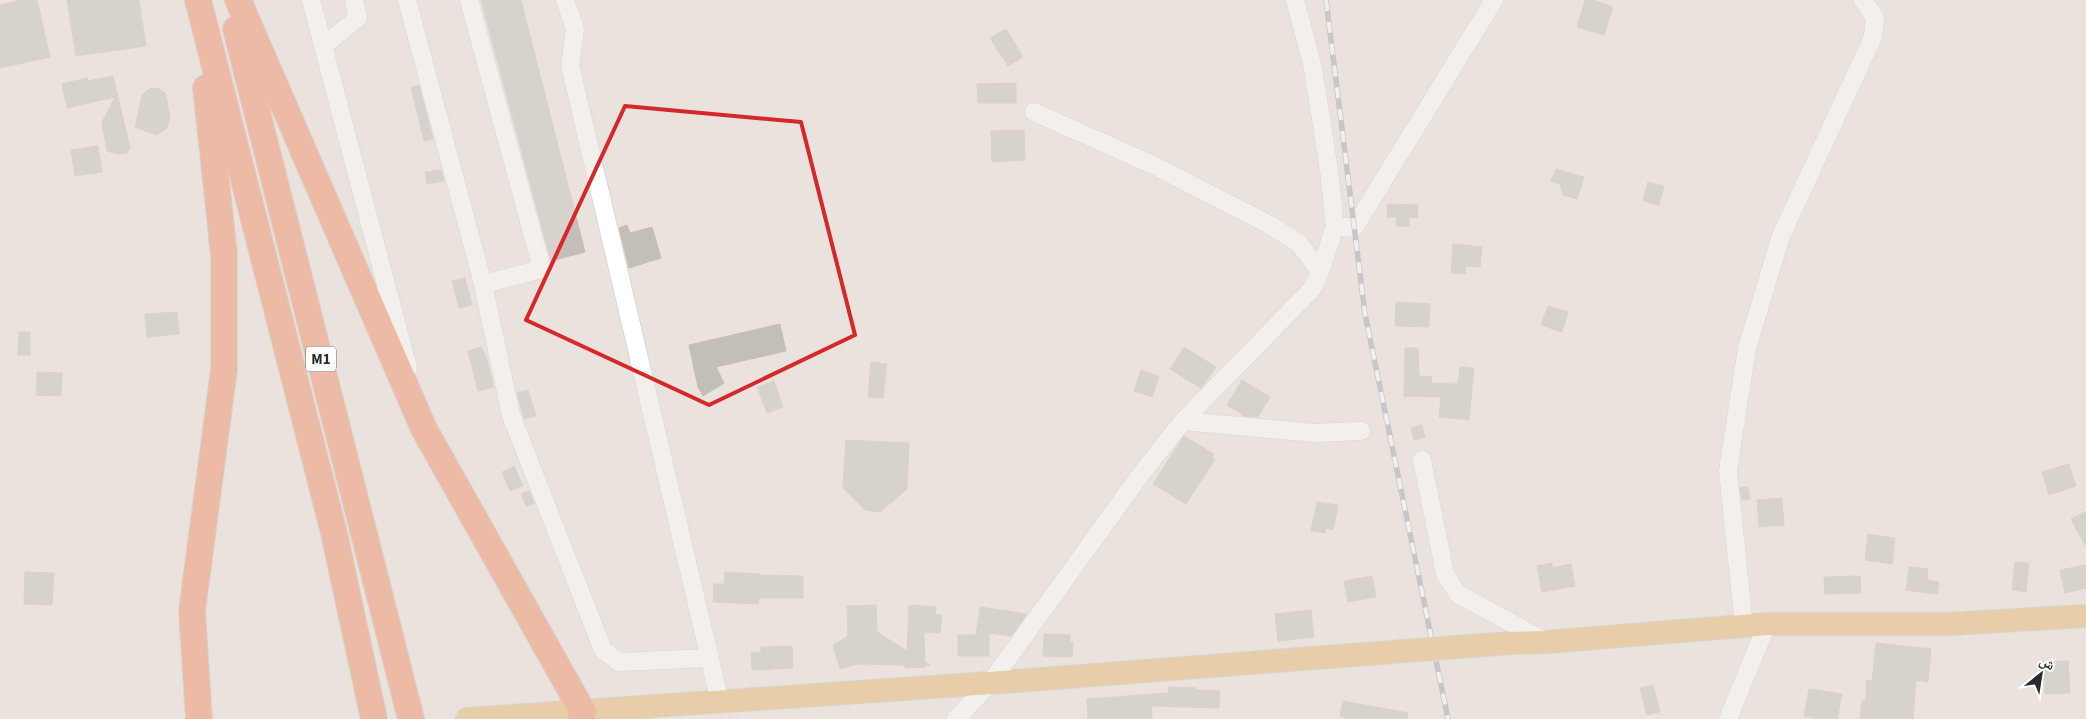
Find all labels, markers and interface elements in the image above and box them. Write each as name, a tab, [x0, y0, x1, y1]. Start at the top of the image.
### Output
road number: M1	[306, 346, 336, 372]
north arrow	[2016, 649, 2066, 699]
text: ش	[2036, 651, 2059, 676]

